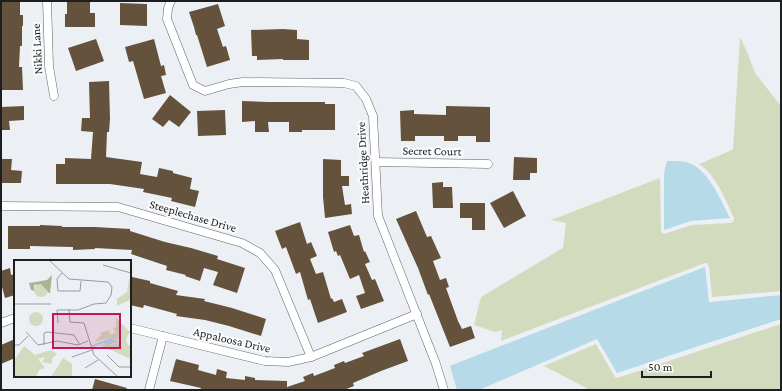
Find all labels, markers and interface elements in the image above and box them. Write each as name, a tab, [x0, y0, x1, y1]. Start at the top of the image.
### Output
street label: Nikki Lane	[29, 23, 45, 75]
street label: Heathridge Drive	[354, 122, 372, 204]
street label: Secret Court	[402, 143, 463, 159]
street label: Steeplechase Drive	[148, 197, 238, 235]
inset map	[14, 260, 131, 377]
street label: Appaloosa Drive	[192, 324, 272, 356]
scale bar	[642, 353, 711, 379]
text: 50 m	[648, 360, 673, 374]

